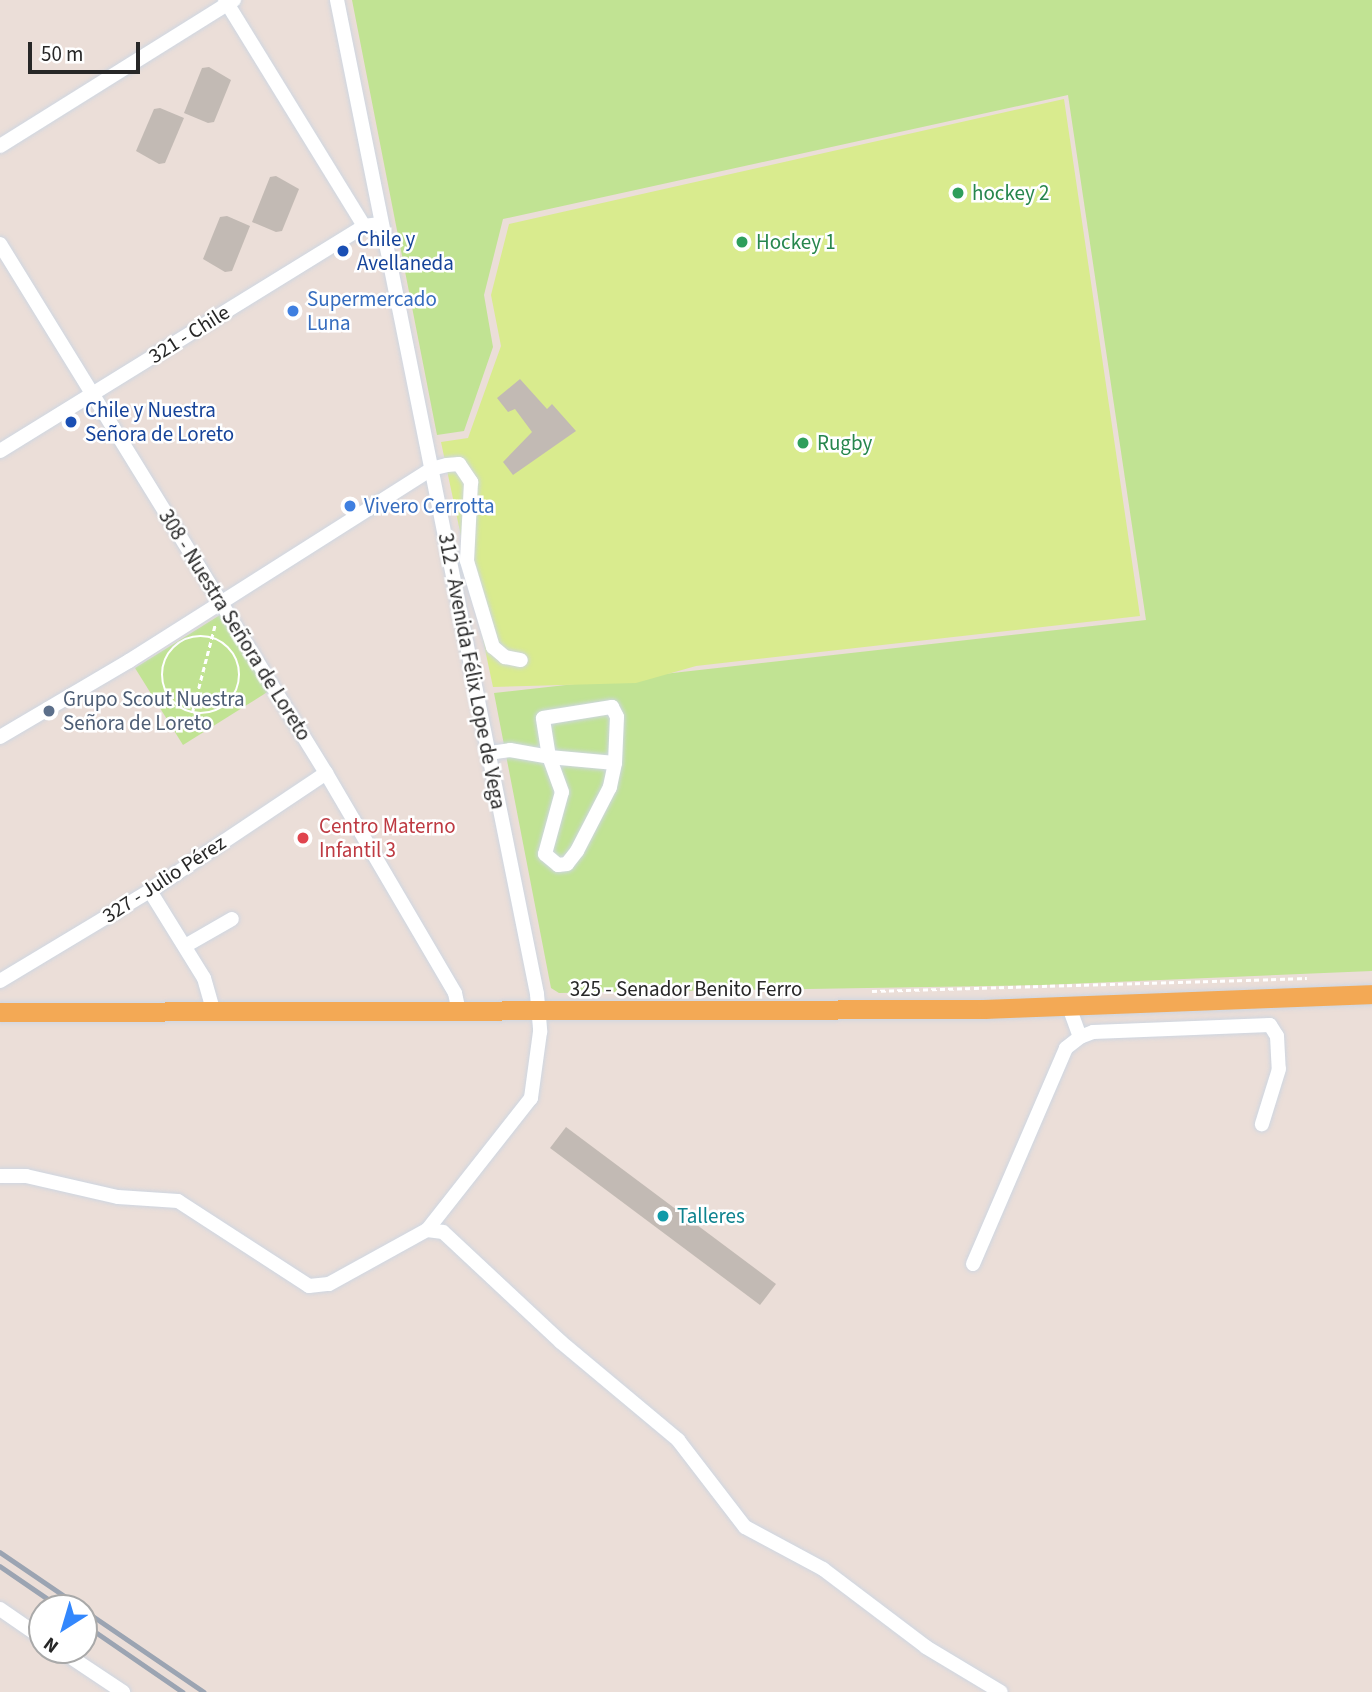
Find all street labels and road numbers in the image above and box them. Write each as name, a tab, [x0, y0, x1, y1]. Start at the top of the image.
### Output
street label: 321 - Chile	[144, 299, 234, 369]
street label: 308 - Nuestra Señora de Loreto	[153, 505, 317, 745]
street label: 312 - Avenida Félix Lope de Vega	[433, 531, 511, 811]
street label: 327 - Julio Pérez	[98, 830, 230, 928]
street label: 325 - Senador Benito Ferro	[570, 976, 802, 1002]

